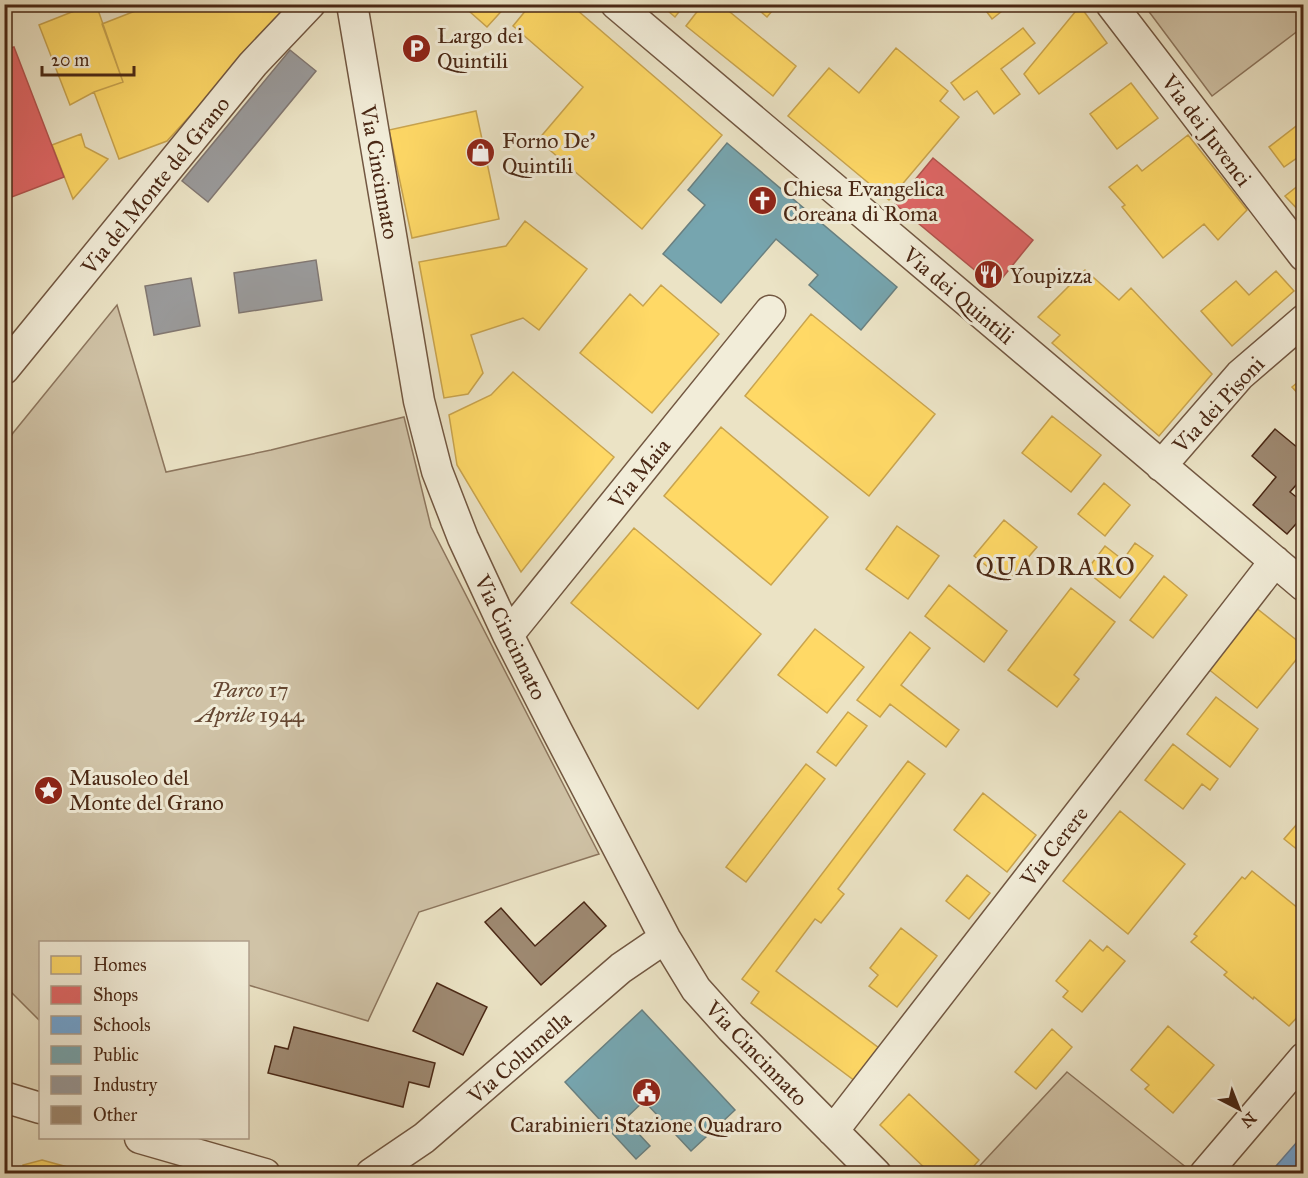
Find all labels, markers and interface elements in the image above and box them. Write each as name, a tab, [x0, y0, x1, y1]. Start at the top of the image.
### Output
place label: Largo dei Quintili	[437, 22, 523, 74]
parking icon: Largo dei Quintili	[400, 32, 432, 64]
scale bar	[42, 39, 134, 77]
text: 20 m	[51, 49, 89, 71]
street label: Via dei Juvenci	[1155, 68, 1257, 192]
street label: Via del Monte del Grano	[75, 91, 235, 281]
street label: Via Cincinnato	[354, 102, 405, 241]
place label: Forno De' Quintili	[502, 127, 595, 179]
shop icon: Forno De' Quintili	[465, 137, 497, 169]
place label: Chiesa Evangelica Coreana di Roma	[783, 175, 945, 227]
church icon: Chiesa Evangelica Coreana di Roma	[746, 185, 778, 217]
street label: Via dei Quintili	[897, 240, 1020, 350]
restaurant icon: Youpizza	[973, 259, 1005, 291]
place label: Youpizza	[1010, 262, 1093, 289]
street label: Via dei Pisoni	[1166, 350, 1270, 459]
street label: Via Maia	[602, 432, 676, 515]
district label: QUADRARO	[976, 550, 1136, 582]
street label: Via Cincinnato	[468, 569, 552, 704]
park label: Parco 17 Aprile 1944	[194, 676, 305, 728]
place label: Mausoleo del Monte del Grano	[69, 764, 224, 816]
place icon: Mausoleo del Monte del Grano	[32, 774, 64, 806]
street label: Via Cerere	[1014, 801, 1094, 892]
legend	[39, 941, 249, 1139]
text: Homes	[93, 954, 147, 976]
text: Shops	[93, 984, 138, 1006]
street label: Via Cincinnato	[699, 994, 814, 1112]
street label: Via Columella	[461, 1005, 577, 1110]
text: Schools	[93, 1014, 151, 1036]
text: Public	[93, 1044, 139, 1066]
text: Industry	[93, 1074, 158, 1096]
public building icon: Carabinieri Stazione Quadraro	[630, 1076, 662, 1108]
north arrow	[1209, 1079, 1269, 1139]
text: Other	[93, 1104, 138, 1126]
text: N	[1237, 1108, 1260, 1132]
place label: Carabinieri Stazione Quadraro	[510, 1111, 782, 1138]

